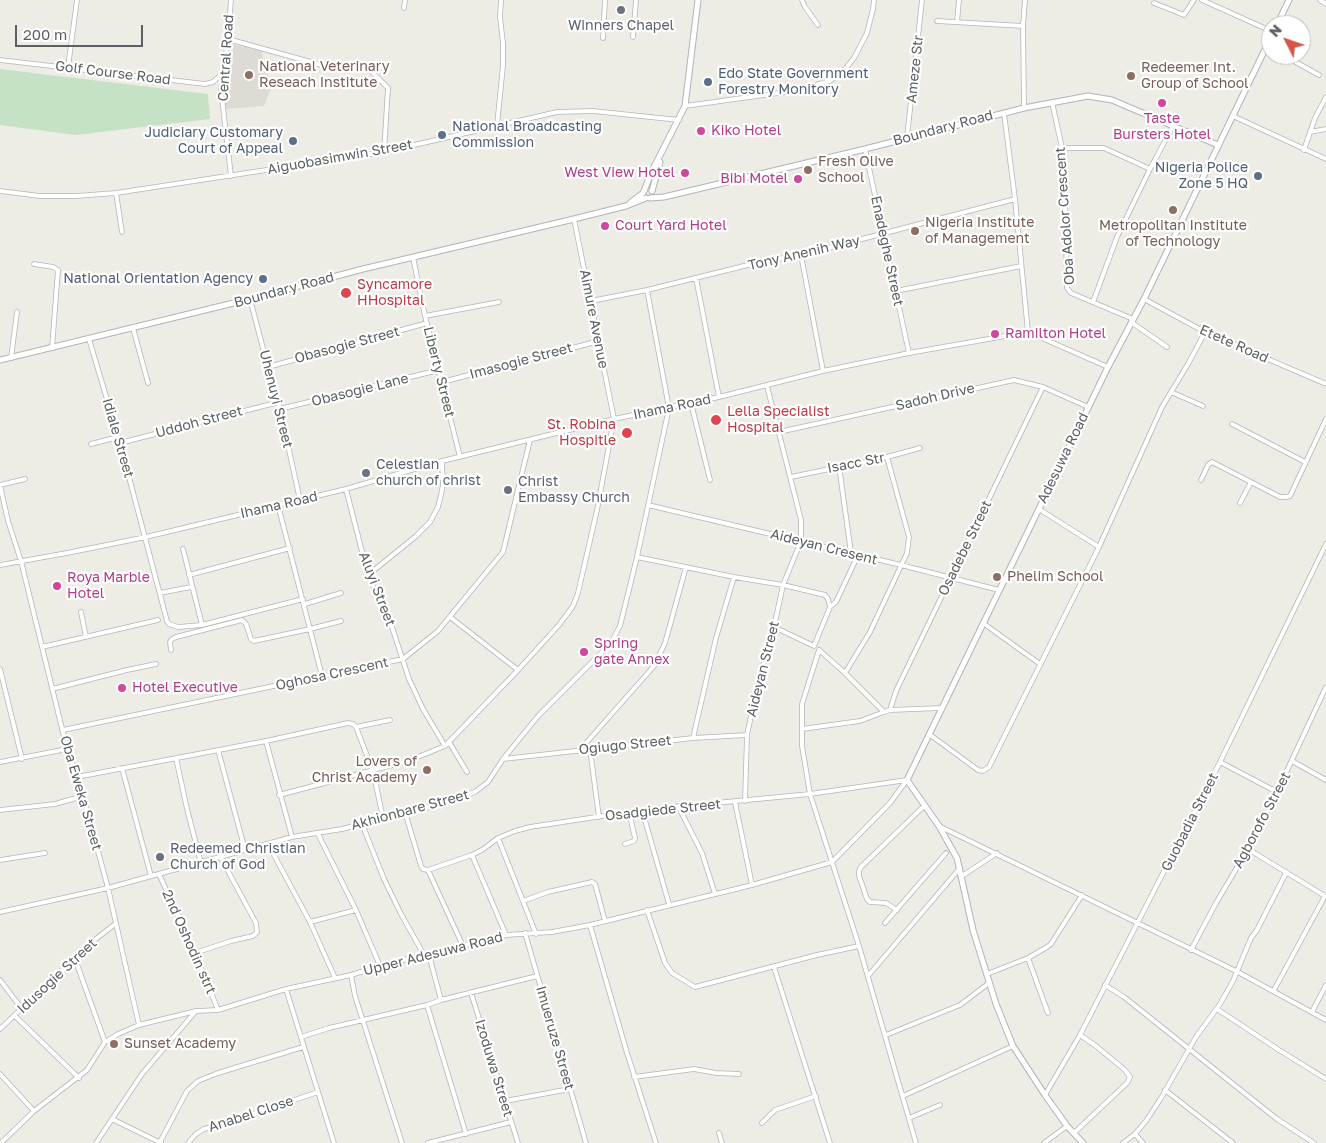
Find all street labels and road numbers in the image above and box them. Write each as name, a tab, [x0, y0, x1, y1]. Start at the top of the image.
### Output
street label: Central Road	[215, 14, 237, 102]
street label: Ameze Str	[903, 34, 927, 104]
street label: Golf Course Road	[54, 58, 172, 88]
street label: Boundary Road	[891, 107, 995, 149]
street label: Aiguobasimwin Street	[266, 136, 414, 178]
street label: Oba Adolor Crescent	[1052, 146, 1078, 286]
street label: Enadeghe Street	[867, 194, 907, 308]
street label: Tony Anenih Way	[746, 232, 862, 274]
street label: Aimure Avenue	[576, 268, 612, 370]
street label: Boundary Road	[232, 269, 336, 311]
street label: Etete Road	[1197, 321, 1271, 367]
street label: Obasogie Street	[293, 323, 401, 367]
street label: Liberty Street	[420, 325, 458, 419]
street label: Imasogie Street	[468, 339, 574, 383]
street label: Uhenuyi Street	[256, 348, 296, 450]
street label: Obasogie Lane	[310, 370, 410, 410]
street label: Sadoh Drive	[894, 380, 976, 414]
street label: Ihama Road	[632, 391, 712, 423]
street label: Idiale Street	[99, 396, 137, 480]
street label: Uddoh Street	[154, 402, 244, 442]
street label: Adesuwa Road	[1034, 410, 1092, 506]
street label: Isacc Str	[826, 449, 886, 477]
street label: Ihama Road	[239, 488, 319, 522]
street label: Osadebe Street	[935, 498, 995, 598]
street label: Aideyan Cresent	[769, 526, 879, 568]
street label: Aluyi Street	[355, 549, 399, 629]
street label: Aideyan Street	[743, 619, 783, 719]
street label: Oghosa Crescent	[274, 654, 390, 694]
street label: Ogiugo Street	[578, 732, 672, 758]
street label: Oba Eweka Street	[57, 734, 105, 852]
street label: Agborofo Street	[1230, 769, 1294, 871]
street label: Guobadia Street	[1158, 770, 1222, 874]
street label: Akhionbare Street	[349, 786, 471, 834]
street label: Osadgiede Street	[604, 796, 722, 824]
street label: 2nd Oshodin strt	[158, 887, 220, 997]
street label: Upper Adesuwa Road	[362, 929, 504, 979]
street label: Idusogie Street	[14, 935, 100, 1017]
street label: Imueruze Street	[532, 984, 578, 1092]
street label: Izoduwa Street	[471, 1017, 517, 1119]
street label: Anabel Close	[206, 1092, 296, 1136]

